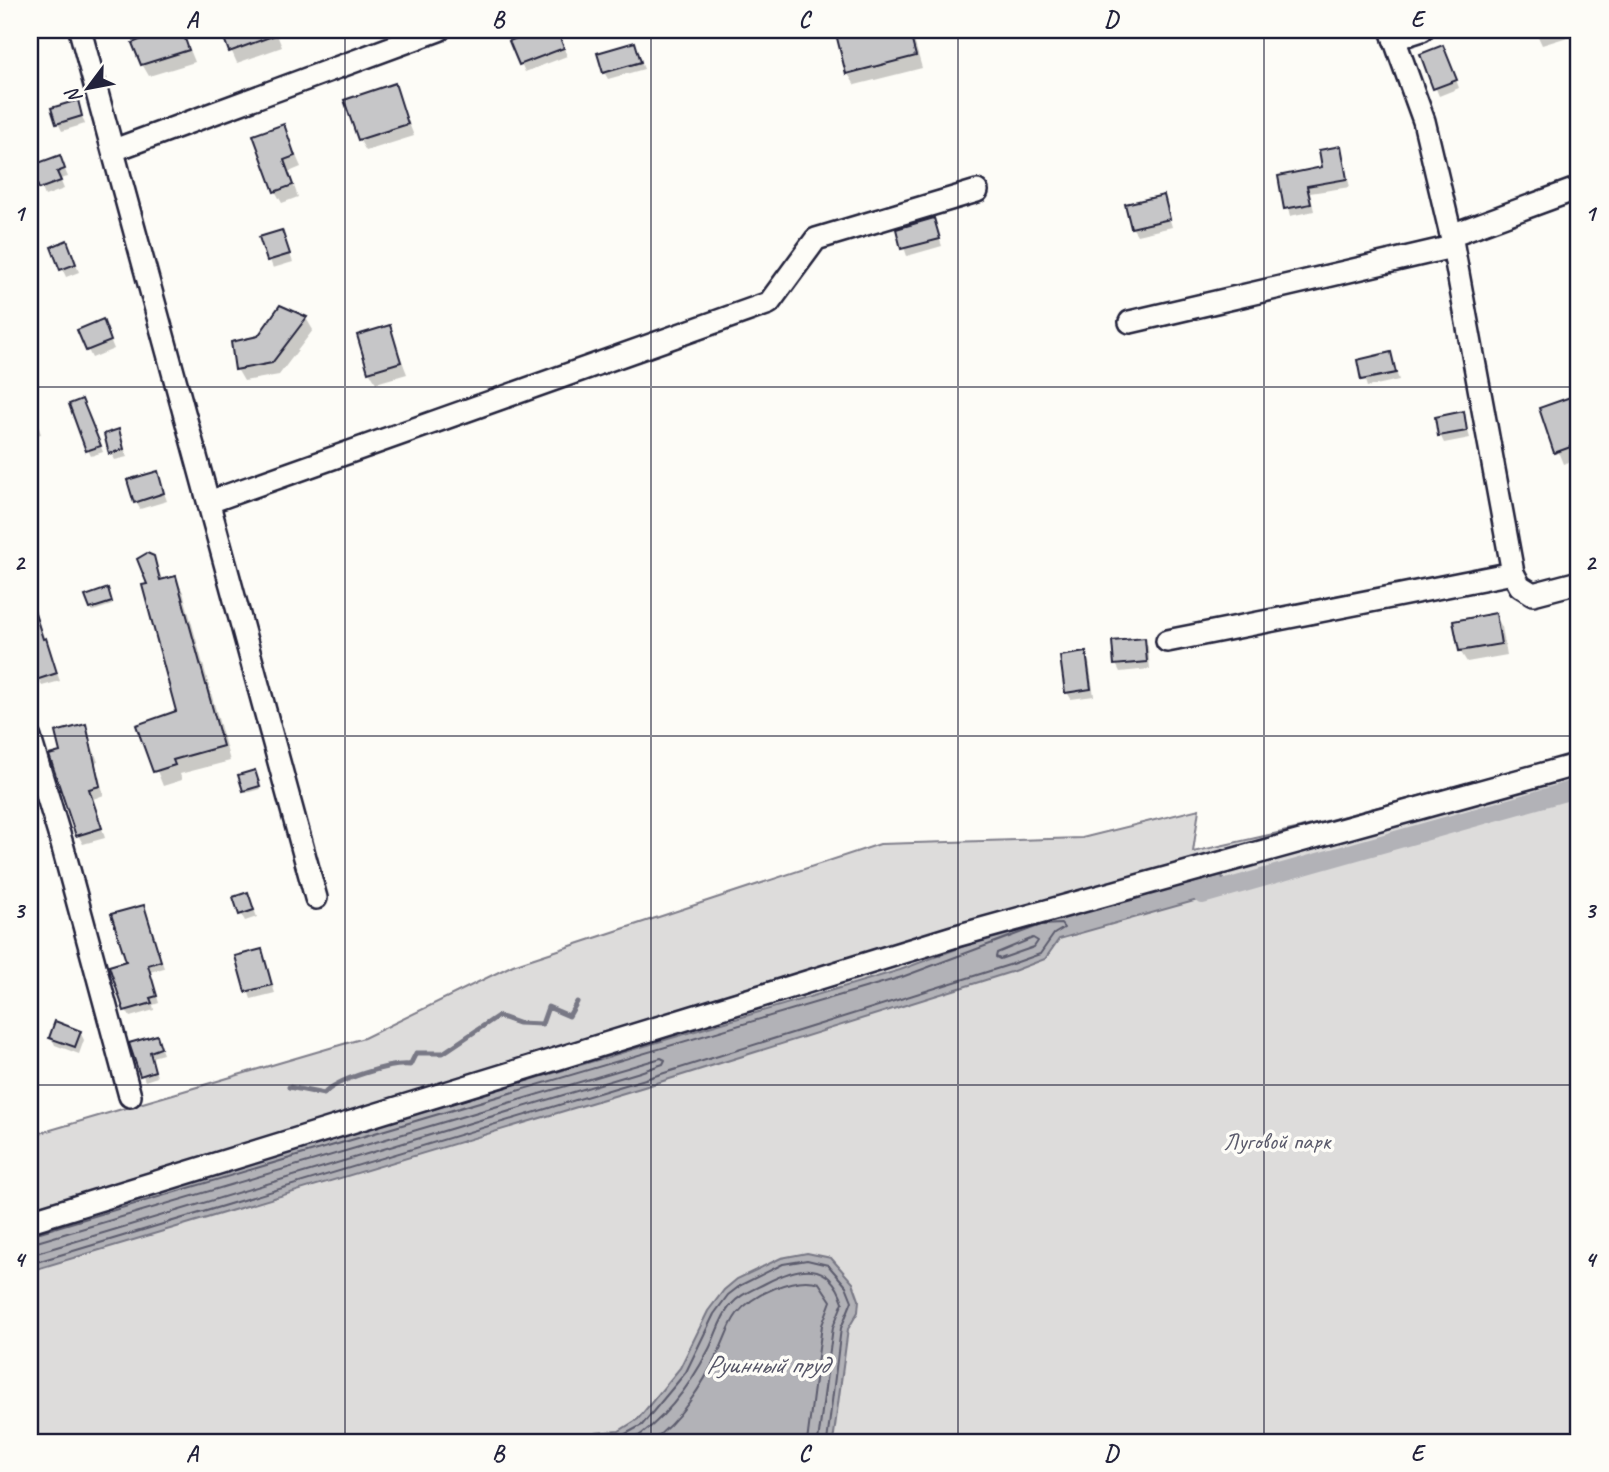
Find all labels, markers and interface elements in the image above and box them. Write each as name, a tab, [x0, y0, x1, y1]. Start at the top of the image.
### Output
text: A	[186, 5, 200, 34]
text: B	[492, 5, 506, 34]
text: C	[799, 5, 813, 34]
text: D	[1104, 5, 1120, 34]
text: E	[1411, 5, 1427, 34]
north arrow	[52, 52, 122, 122]
text: N	[59, 82, 88, 108]
text: 1	[14, 199, 27, 228]
text: 1	[1585, 199, 1598, 228]
text: 2	[14, 548, 27, 577]
text: 2	[1585, 548, 1598, 577]
text: 3	[14, 896, 27, 925]
text: 3	[1585, 896, 1598, 925]
park label: Луговой парк	[1224, 1126, 1333, 1156]
text: 4	[14, 1245, 27, 1274]
text: 4	[1585, 1245, 1598, 1274]
water label: Руинный пруд	[706, 1348, 833, 1381]
text: A	[186, 1439, 200, 1468]
text: B	[492, 1439, 506, 1468]
text: C	[799, 1439, 813, 1468]
text: D	[1104, 1439, 1120, 1468]
text: E	[1411, 1439, 1427, 1468]

